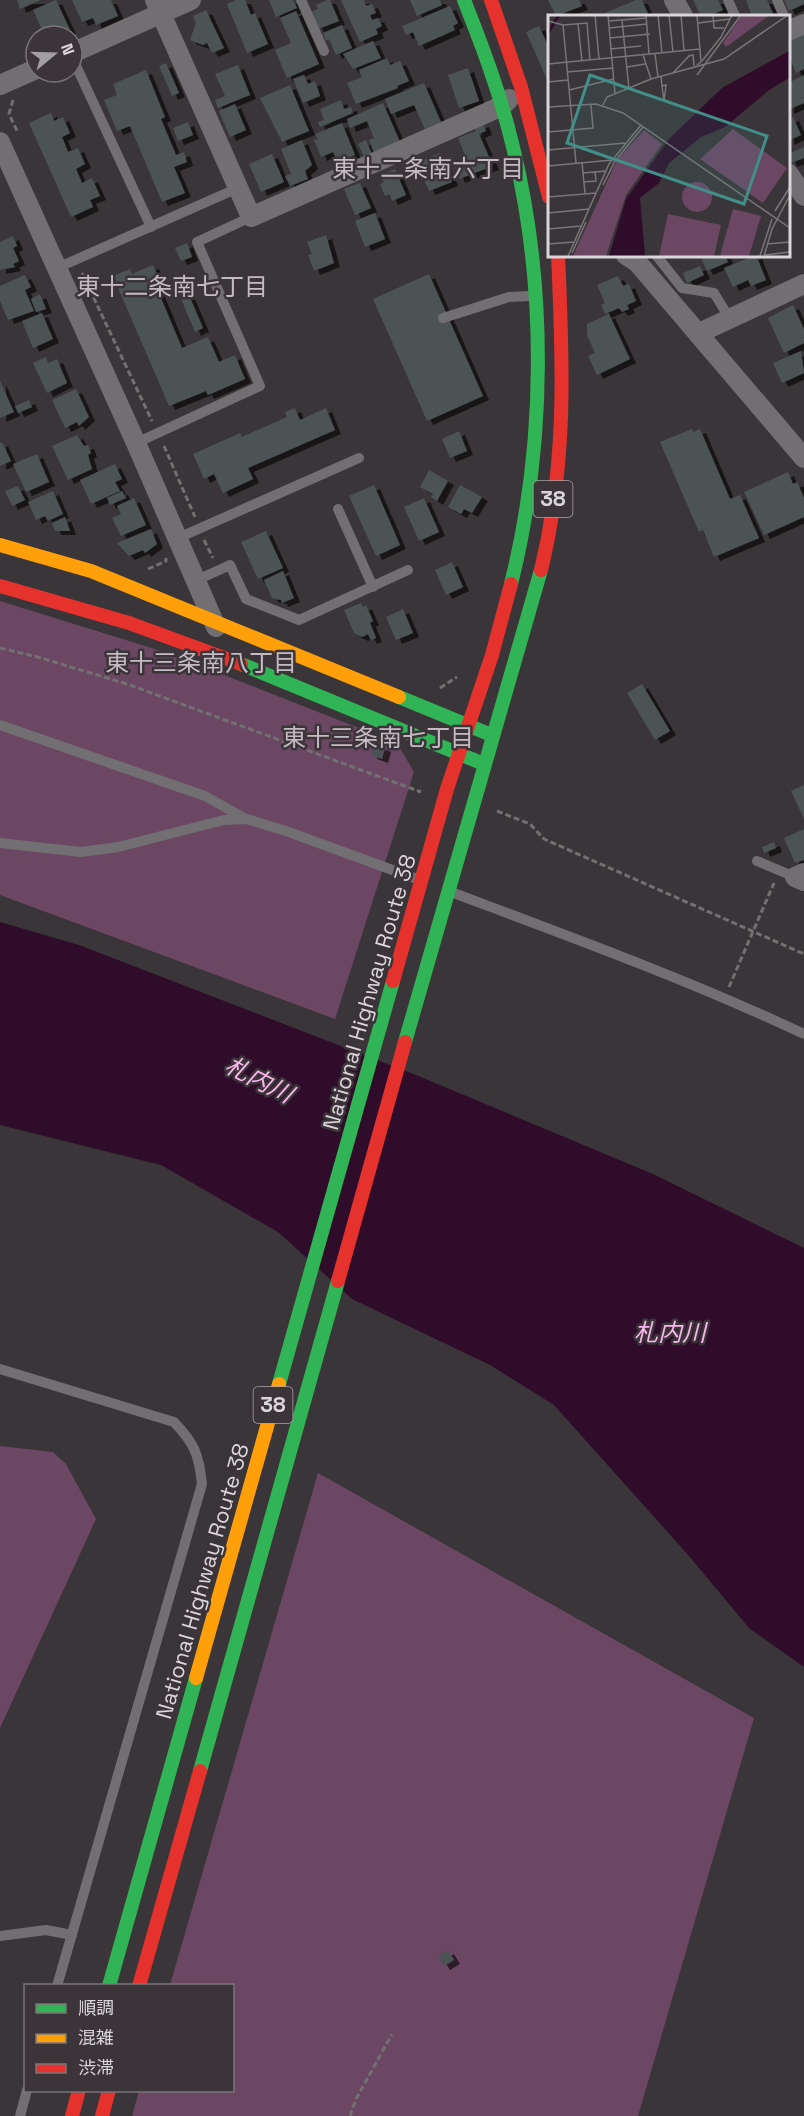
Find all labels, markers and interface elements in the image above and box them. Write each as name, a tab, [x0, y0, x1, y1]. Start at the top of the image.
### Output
inset map	[548, 15, 789, 256]
north arrow	[24, 24, 84, 84]
text: N	[56, 41, 79, 58]
district label: 東十二条南六丁目	[332, 153, 524, 184]
district label: 東十二条南七丁目	[76, 271, 268, 302]
road number: 38	[534, 481, 572, 517]
district label: 東十三条南八丁目	[105, 647, 297, 678]
district label: 東十三条南七丁目	[282, 722, 474, 753]
street label: National Highway Route 38	[316, 851, 422, 1133]
water label: 札内川	[220, 1049, 301, 1111]
water label: 札内川	[634, 1317, 709, 1348]
road number: 38	[254, 1387, 292, 1423]
street label: National Highway Route 38	[149, 1440, 255, 1722]
legend	[24, 1984, 234, 2092]
text: 順調	[78, 1996, 114, 2019]
text: 混雑	[78, 2026, 114, 2049]
text: 渋滞	[78, 2056, 114, 2079]

